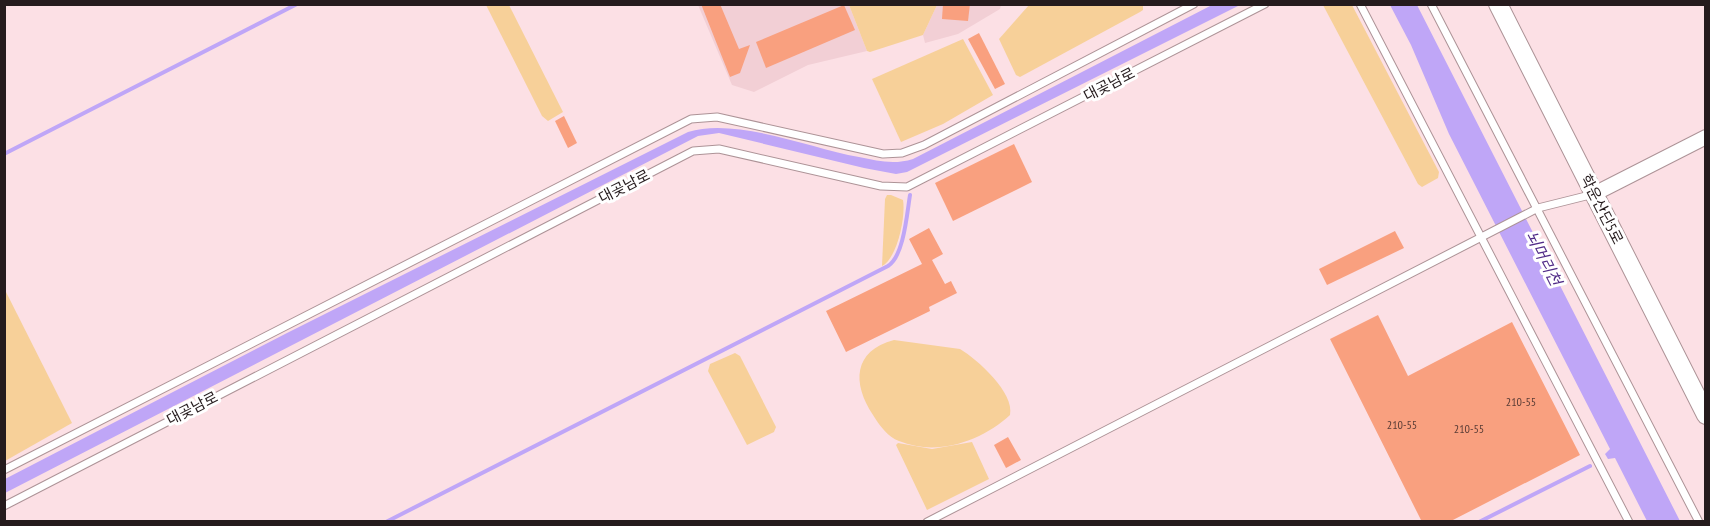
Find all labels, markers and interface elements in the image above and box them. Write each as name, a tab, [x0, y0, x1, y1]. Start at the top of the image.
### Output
street label: 대곶남로	[1080, 63, 1138, 105]
street label: 대곶남로	[595, 165, 653, 207]
street label: 학운산단5로	[1576, 171, 1628, 247]
water label: 뇌머리천	[1522, 227, 1567, 291]
street label: 대곶남로	[163, 387, 221, 429]
house number: 210-55	[1506, 394, 1536, 409]
house number: 210-55	[1387, 417, 1417, 432]
house number: 210-55	[1454, 421, 1484, 436]

